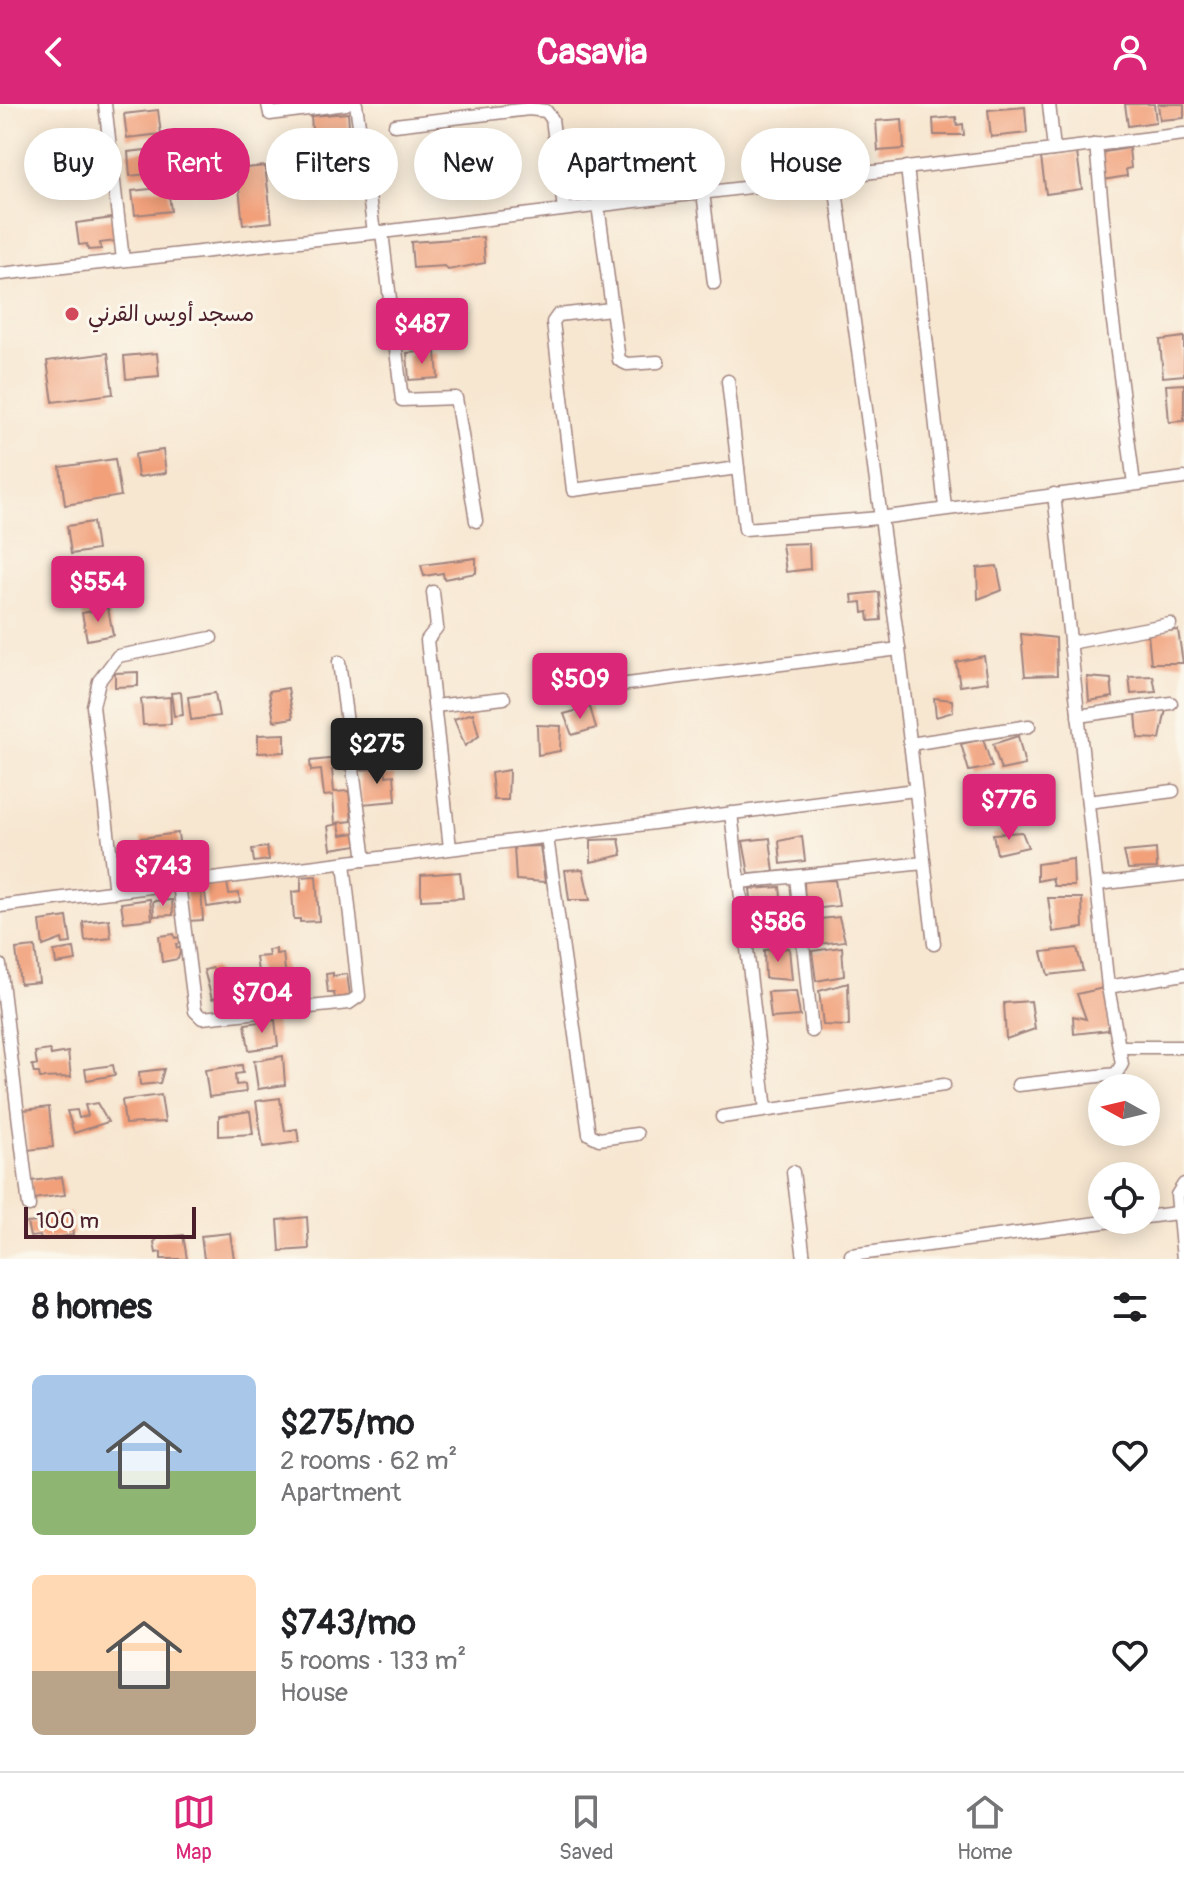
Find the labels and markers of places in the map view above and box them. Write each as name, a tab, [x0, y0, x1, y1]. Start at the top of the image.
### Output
pin: $487	[375, 298, 469, 366]
place label: مسجد أويس القرني	[88, 300, 254, 333]
marker: مسجد أويس القرني	[63, 305, 81, 323]
pin: $554	[51, 556, 145, 624]
pin: $509	[533, 653, 627, 721]
pin: $275	[330, 718, 424, 786]
pin: $776	[962, 774, 1056, 842]
pin: $743	[116, 840, 210, 908]
pin: $586	[731, 896, 825, 964]
pin: $704	[215, 967, 309, 1035]

